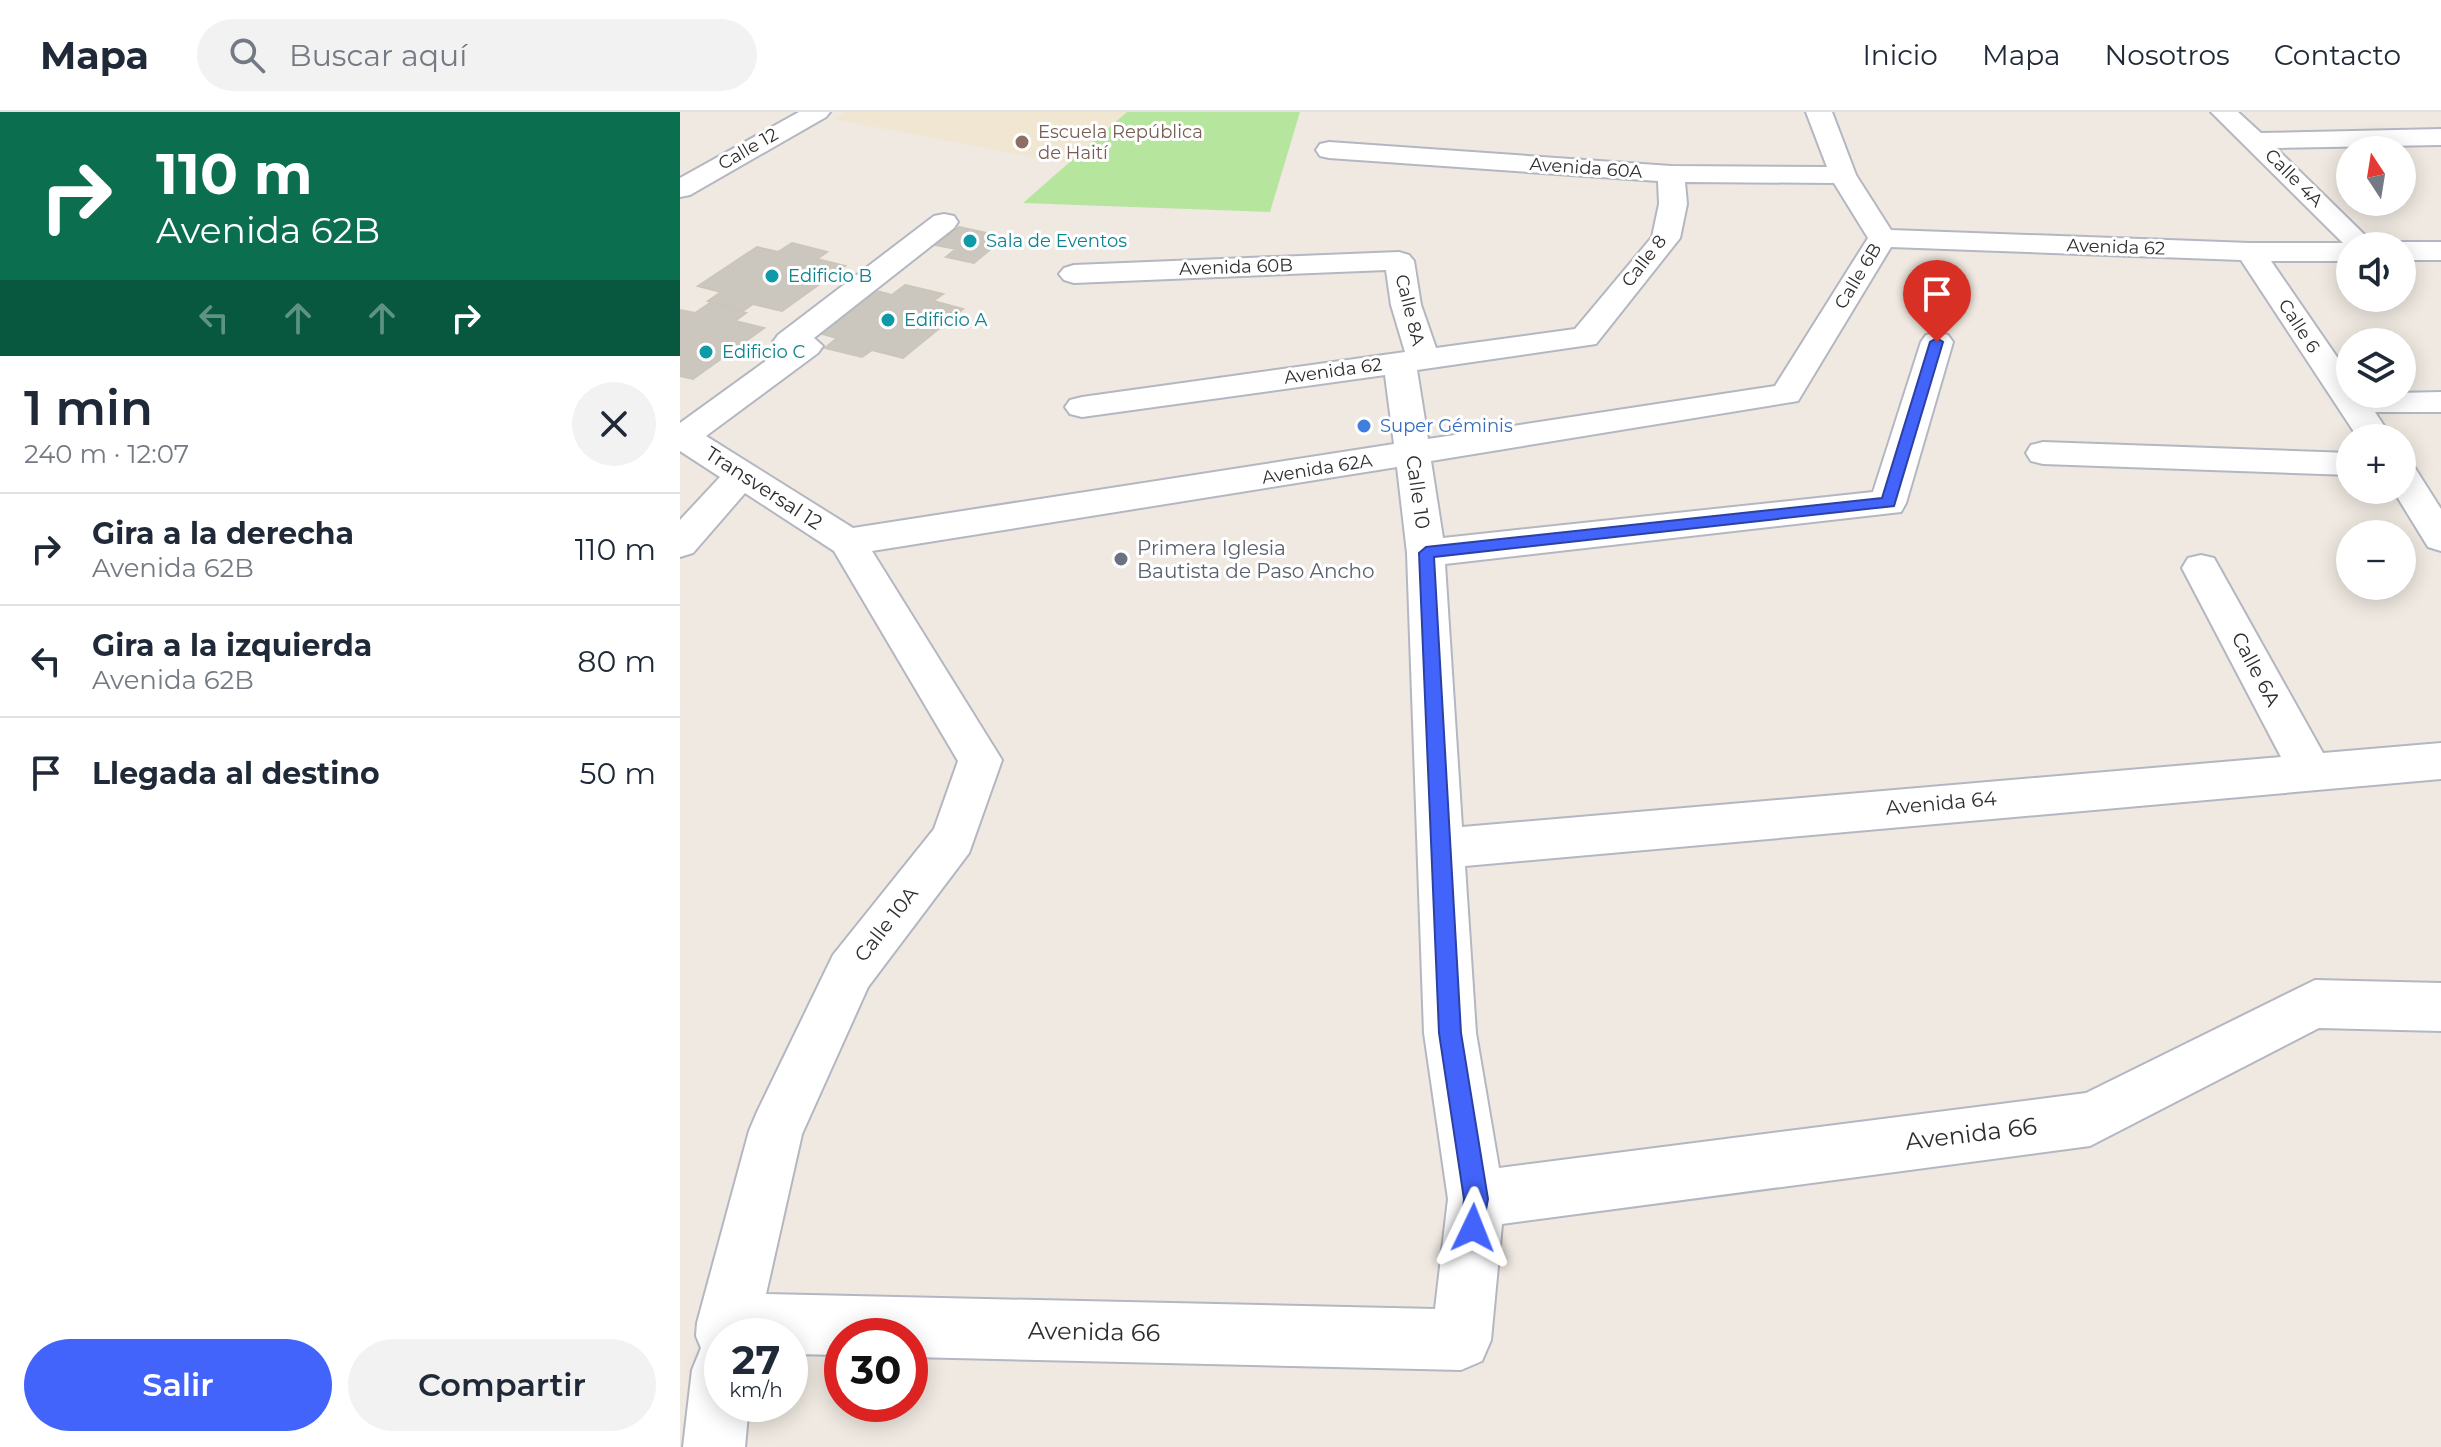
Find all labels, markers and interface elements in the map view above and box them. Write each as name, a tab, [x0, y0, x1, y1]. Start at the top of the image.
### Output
search box	[197, 19, 757, 91]
text: Mapa	[40, 32, 149, 79]
icon: search	[225, 33, 269, 77]
text: Buscar aquí	[289, 37, 467, 74]
text: Inicio	[1862, 38, 1938, 72]
text: Mapa	[1982, 38, 2061, 72]
text: Nosotros	[2105, 38, 2230, 72]
text: Contacto	[2274, 38, 2401, 72]
place label: Escuela República de Haití	[1038, 121, 1203, 164]
street label: Calle 12	[714, 123, 782, 175]
marker: Escuela República de Haití	[1013, 133, 1031, 151]
north arrow	[2336, 136, 2416, 216]
map controls	[2336, 136, 2416, 600]
text: 110 m	[156, 140, 313, 208]
icon: right	[24, 144, 128, 248]
street label: Calle 4A	[2260, 144, 2328, 212]
street label: Avenida 60A	[1529, 153, 1643, 183]
text: Avenida 62B	[156, 208, 380, 252]
place label: Sala de Eventos	[986, 230, 1127, 252]
street label: Calle 8	[1617, 231, 1671, 291]
marker: Sala de Eventos	[961, 232, 979, 250]
button: sound	[2336, 232, 2416, 312]
street label: Avenida 62	[2066, 234, 2166, 260]
street label: Calle 6B	[1830, 239, 1886, 313]
street label: Avenida 60B	[1179, 254, 1293, 280]
pin	[1903, 260, 1971, 342]
place label: Edificio B	[788, 265, 872, 287]
marker: Edificio B	[763, 267, 781, 285]
street label: Calle 8A	[1391, 272, 1430, 348]
icon: arrive	[1915, 272, 1959, 316]
street label: Calle 6	[2274, 295, 2324, 357]
icon: left	[192, 296, 236, 340]
icon: ahead	[276, 296, 320, 340]
icon: ahead	[360, 296, 404, 340]
icon: right	[444, 296, 488, 340]
place label: Edificio A	[904, 309, 988, 331]
marker: Edificio A	[879, 311, 897, 329]
button: layers	[2336, 328, 2416, 408]
place label: Edificio C	[722, 341, 806, 363]
marker: Edificio C	[697, 343, 715, 361]
street label: Avenida 62	[1283, 353, 1383, 389]
text: 1 min	[24, 379, 153, 437]
button: close	[572, 382, 656, 466]
place label: Super Géminis	[1380, 415, 1513, 437]
marker: Super Géminis	[1355, 417, 1373, 435]
button: +	[2336, 424, 2416, 504]
text: 240 m · 12:07	[24, 438, 189, 470]
street label: Transversal 12	[701, 441, 827, 535]
street label: Avenida 62A	[1260, 449, 1374, 489]
street label: Calle 10	[1401, 454, 1435, 530]
text: Gira a la derecha	[92, 515, 354, 552]
button: −	[2336, 520, 2416, 600]
icon: right	[24, 527, 68, 571]
text: 110 m	[575, 531, 656, 568]
place label: Primera Iglesia Bautista de Paso Ancho	[1137, 536, 1375, 583]
marker: Primera Iglesia Bautista de Paso Ancho	[1112, 550, 1130, 568]
text: Avenida 62B	[92, 552, 254, 584]
text: Gira a la izquierda	[92, 627, 372, 664]
street label: Calle 6A	[2226, 628, 2286, 711]
icon: left	[24, 639, 68, 683]
text: 80 m	[577, 643, 656, 680]
text: Avenida 62B	[92, 664, 254, 696]
icon: arrive	[24, 751, 68, 795]
text: Llegada al destino	[92, 755, 380, 792]
text: 50 m	[579, 755, 656, 792]
street label: Avenida 64	[1884, 786, 1998, 820]
street label: Calle 10A	[849, 881, 923, 966]
street label: Avenida 66	[1903, 1111, 2038, 1156]
position arrow	[1431, 1186, 1515, 1270]
street label: Avenida 66	[1028, 1316, 1160, 1347]
speed limit sign: 30	[824, 1318, 928, 1422]
text: 27	[732, 1335, 780, 1384]
button: Salir	[24, 1339, 332, 1431]
button: Compartir	[348, 1339, 656, 1431]
text: km/h	[729, 1378, 783, 1402]

